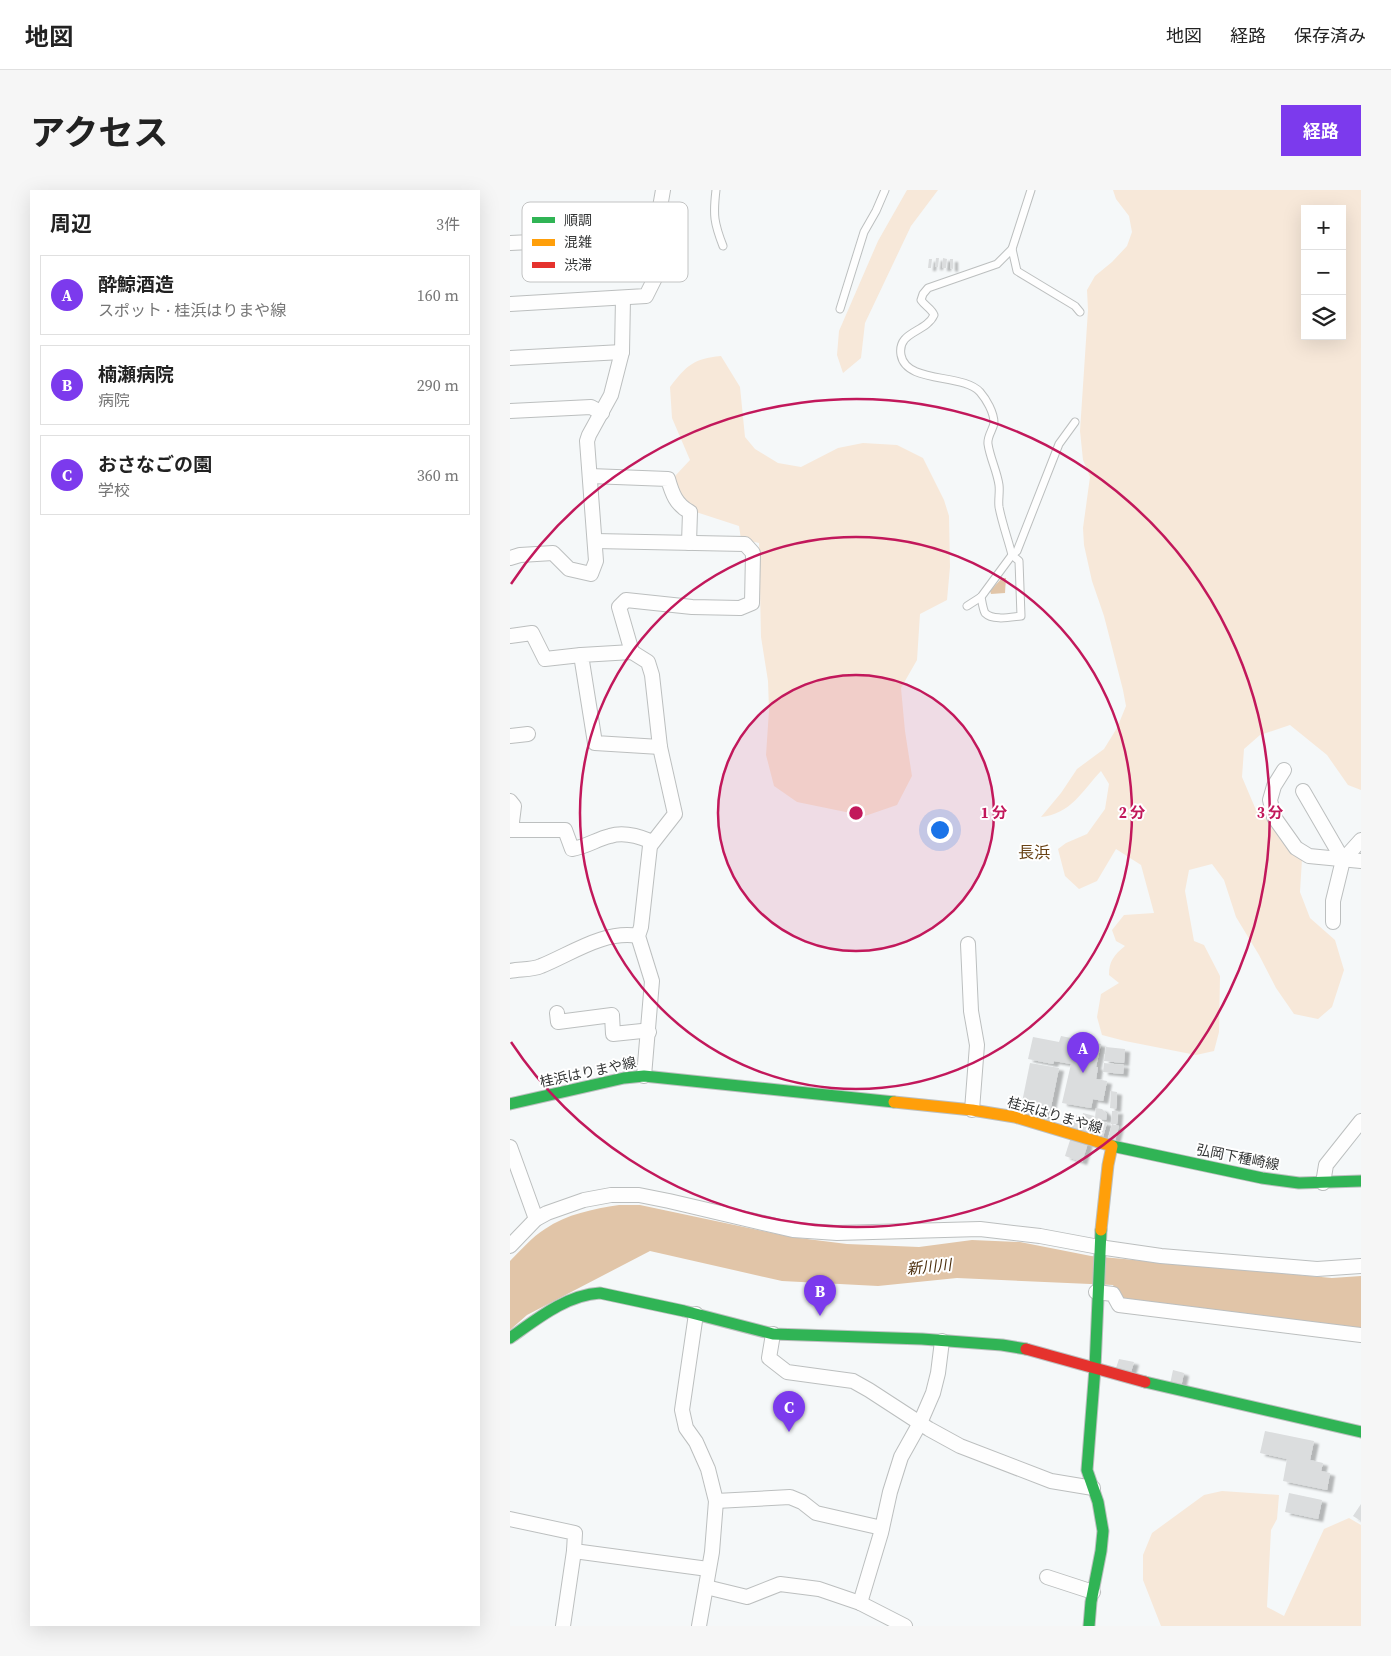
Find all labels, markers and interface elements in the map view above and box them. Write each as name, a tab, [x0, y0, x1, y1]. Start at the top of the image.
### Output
text: 地図	[25, 20, 73, 53]
text: 地図	[1166, 23, 1202, 48]
text: 経路	[1230, 23, 1266, 48]
text: 保存済み	[1294, 23, 1366, 48]
button: 経路	[1281, 105, 1361, 156]
text: アクセス	[30, 109, 168, 157]
legend	[522, 202, 688, 282]
map controls	[1301, 205, 1346, 340]
button: +	[1301, 205, 1346, 250]
text: 周辺	[50, 209, 92, 238]
text: 順調	[564, 210, 592, 230]
text: 3件	[436, 213, 460, 235]
text: 混雑	[564, 232, 592, 252]
button: −	[1301, 250, 1346, 295]
text: 渋滞	[564, 255, 592, 275]
text: 酔鯨酒造	[98, 271, 174, 297]
text: A	[62, 284, 72, 306]
text: 160 m	[417, 284, 459, 306]
button: layers	[1301, 295, 1346, 340]
text: スポット · 桂浜はりまや線	[98, 299, 286, 321]
text: 楠瀬病院	[98, 361, 174, 387]
text: B	[62, 374, 72, 396]
text: 290 m	[417, 374, 459, 396]
text: 病院	[98, 389, 130, 411]
text: おさなごの園	[98, 451, 212, 477]
text: C	[62, 464, 72, 486]
text: 360 m	[417, 464, 459, 486]
text: 学校	[98, 479, 130, 501]
text: 1 分	[981, 802, 1007, 823]
text: 2 分	[1119, 802, 1145, 823]
text: 3 分	[1257, 802, 1283, 823]
centre of rings	[847, 804, 865, 822]
your location	[927, 817, 953, 843]
district label: 長浜	[1018, 841, 1050, 863]
pin: A	[1067, 1032, 1099, 1073]
street label: 桂浜はりまや線	[538, 1052, 638, 1092]
street label: 桂浜はりまや線	[1005, 1092, 1105, 1138]
street label: 弘岡下種崎線	[1195, 1139, 1281, 1175]
water label: 新川川	[905, 1254, 954, 1279]
pin: B	[804, 1275, 836, 1316]
pin: C	[773, 1391, 805, 1432]

